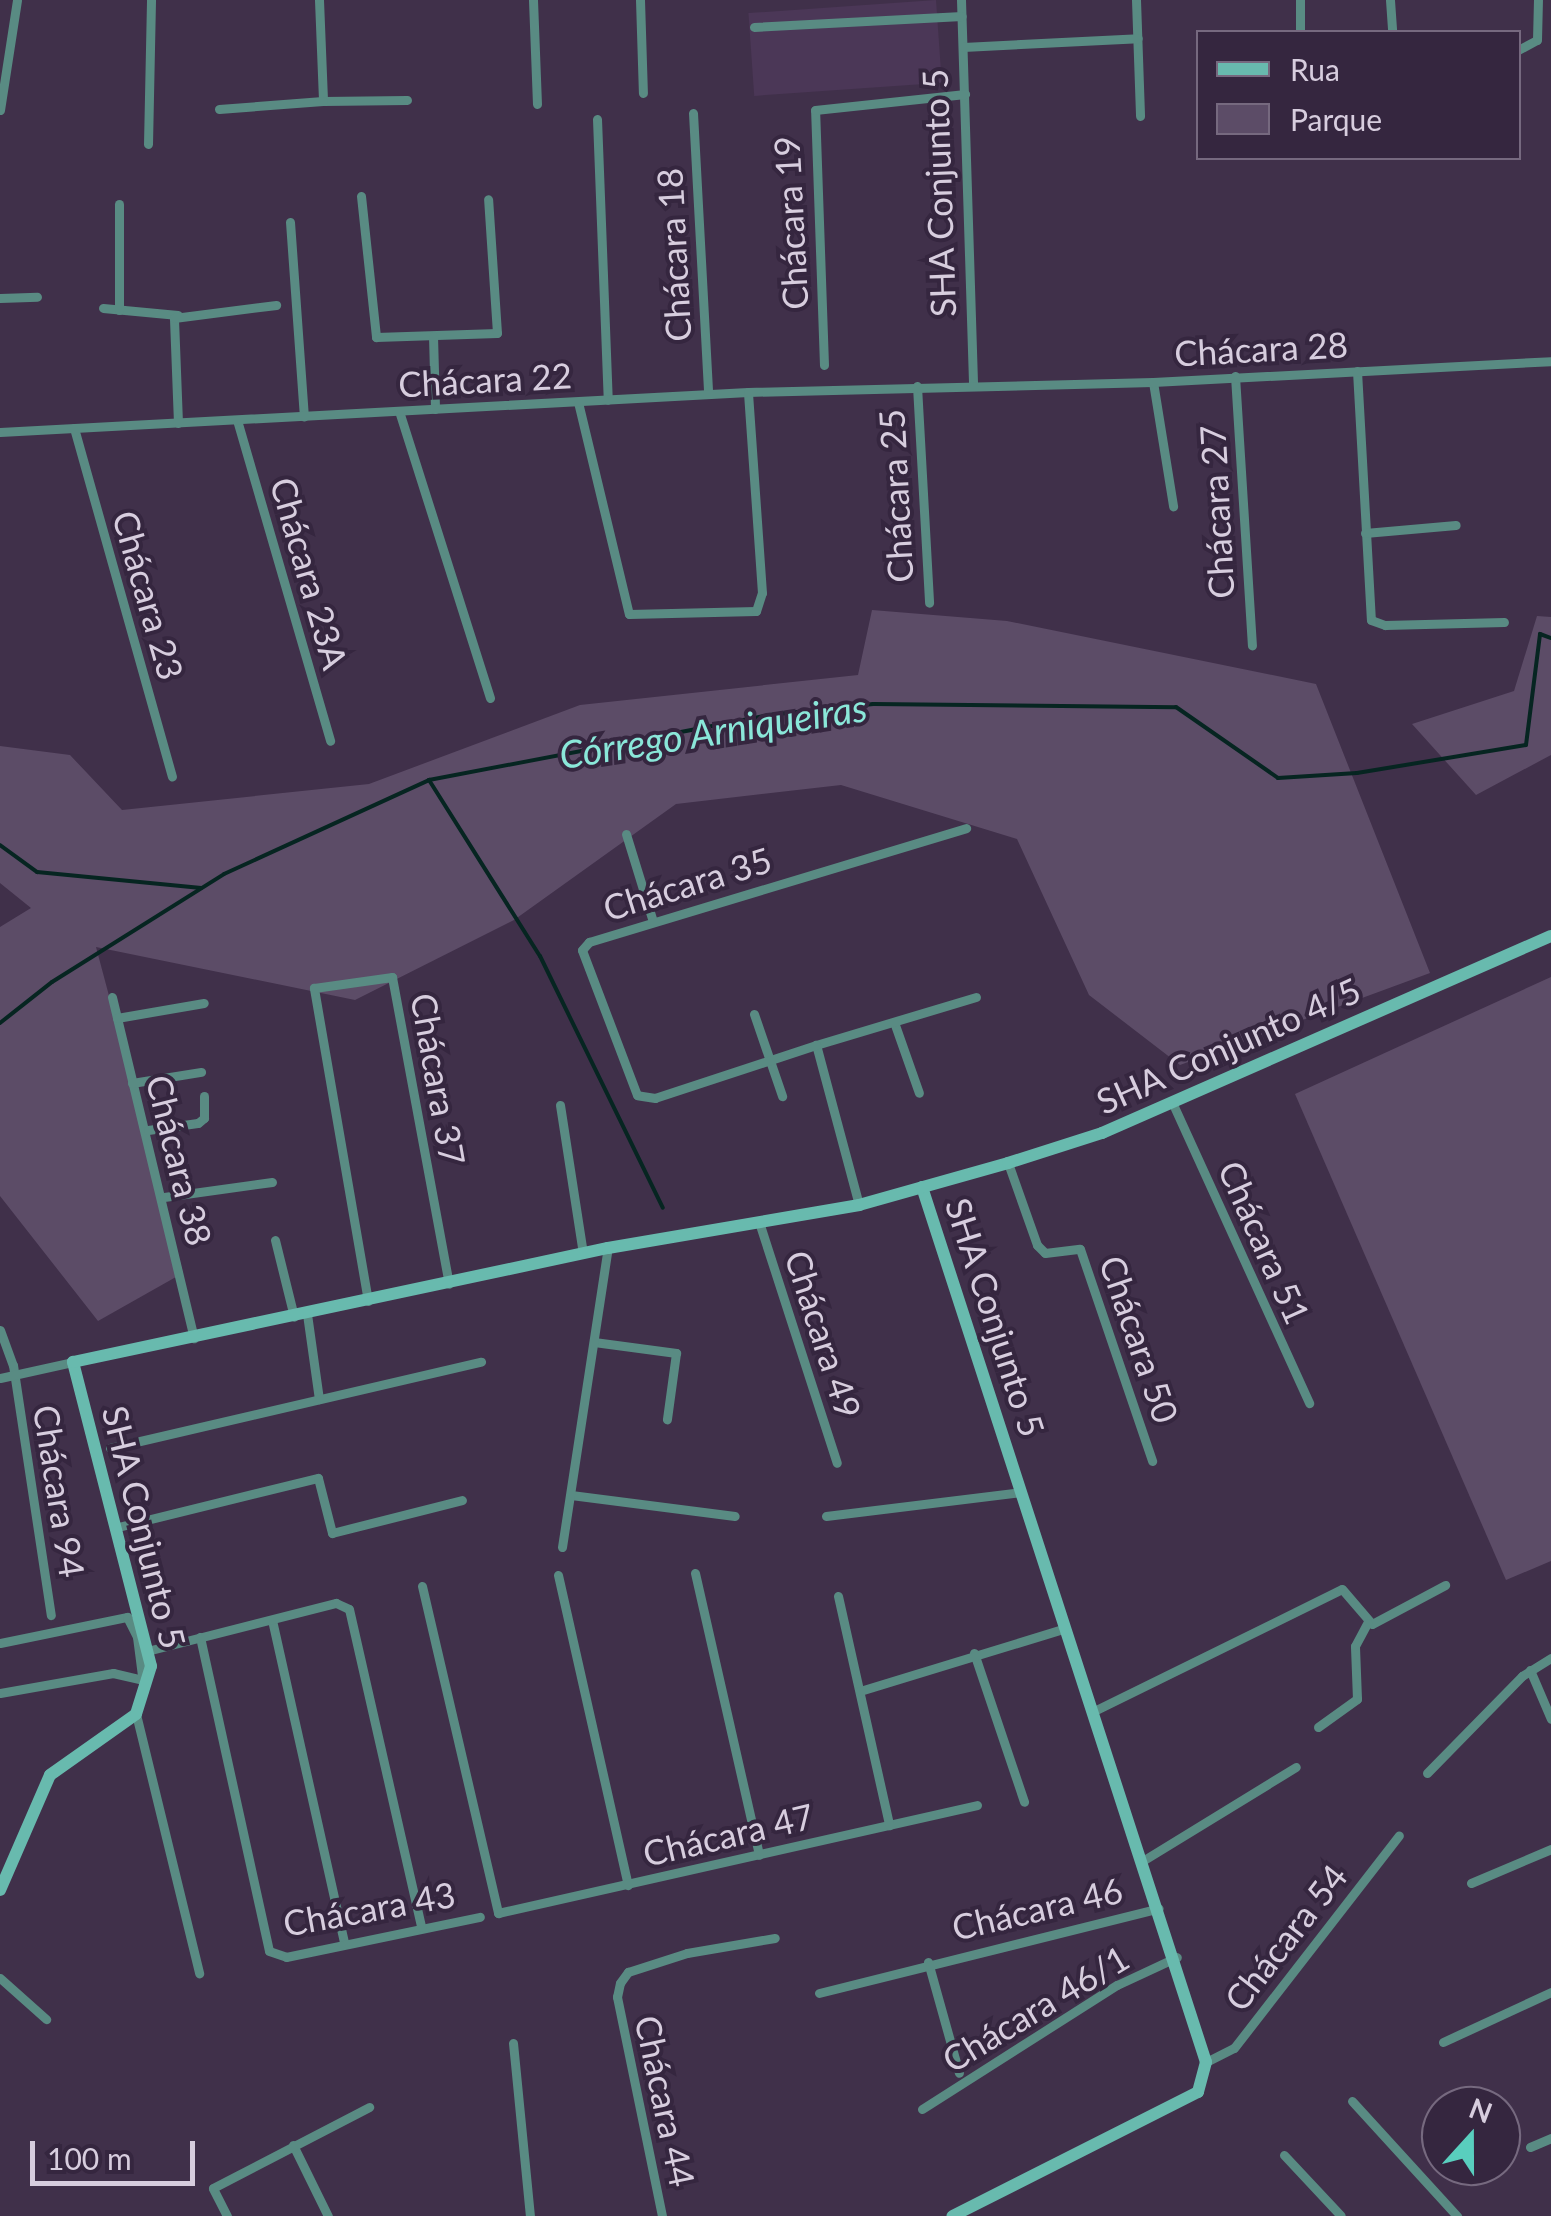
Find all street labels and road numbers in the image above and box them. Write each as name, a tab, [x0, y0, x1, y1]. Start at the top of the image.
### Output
street label: SHA Conjunto 5	[913, 68, 963, 318]
street label: Chácara 19	[764, 135, 816, 311]
street label: Chácara 18	[647, 167, 699, 343]
street label: Chácara 28	[1173, 322, 1349, 374]
street label: Chácara 22	[397, 353, 573, 405]
street label: Chácara 25	[869, 408, 921, 584]
street label: Chácara 27	[1190, 424, 1242, 600]
street label: Chácara 23A	[263, 472, 357, 674]
street label: Chácara 23	[105, 506, 193, 684]
street label: Chácara 35	[598, 838, 776, 928]
street label: SHA Conjunto 4/5	[1089, 968, 1367, 1122]
street label: Chácara 37	[403, 990, 475, 1168]
street label: Chácara 38	[139, 1071, 221, 1249]
street label: Chácara 51	[1210, 1154, 1320, 1330]
street label: SHA Conjunto 5	[937, 1192, 1055, 1442]
street label: Chácara 49	[777, 1245, 871, 1423]
street label: Chácara 50	[1092, 1250, 1188, 1428]
street label: SHA Conjunto 5	[94, 1401, 196, 1653]
street label: Chácara 94	[26, 1402, 94, 1580]
street label: Chácara 47	[639, 1794, 817, 1874]
street label: Chácara 54	[1215, 1856, 1355, 2018]
street label: Chácara 46	[948, 1868, 1126, 1948]
street label: Chácara 43	[280, 1872, 458, 1944]
street label: Chácara 46/1	[934, 1936, 1136, 2080]
street label: Chácara 44	[627, 2012, 705, 2190]

